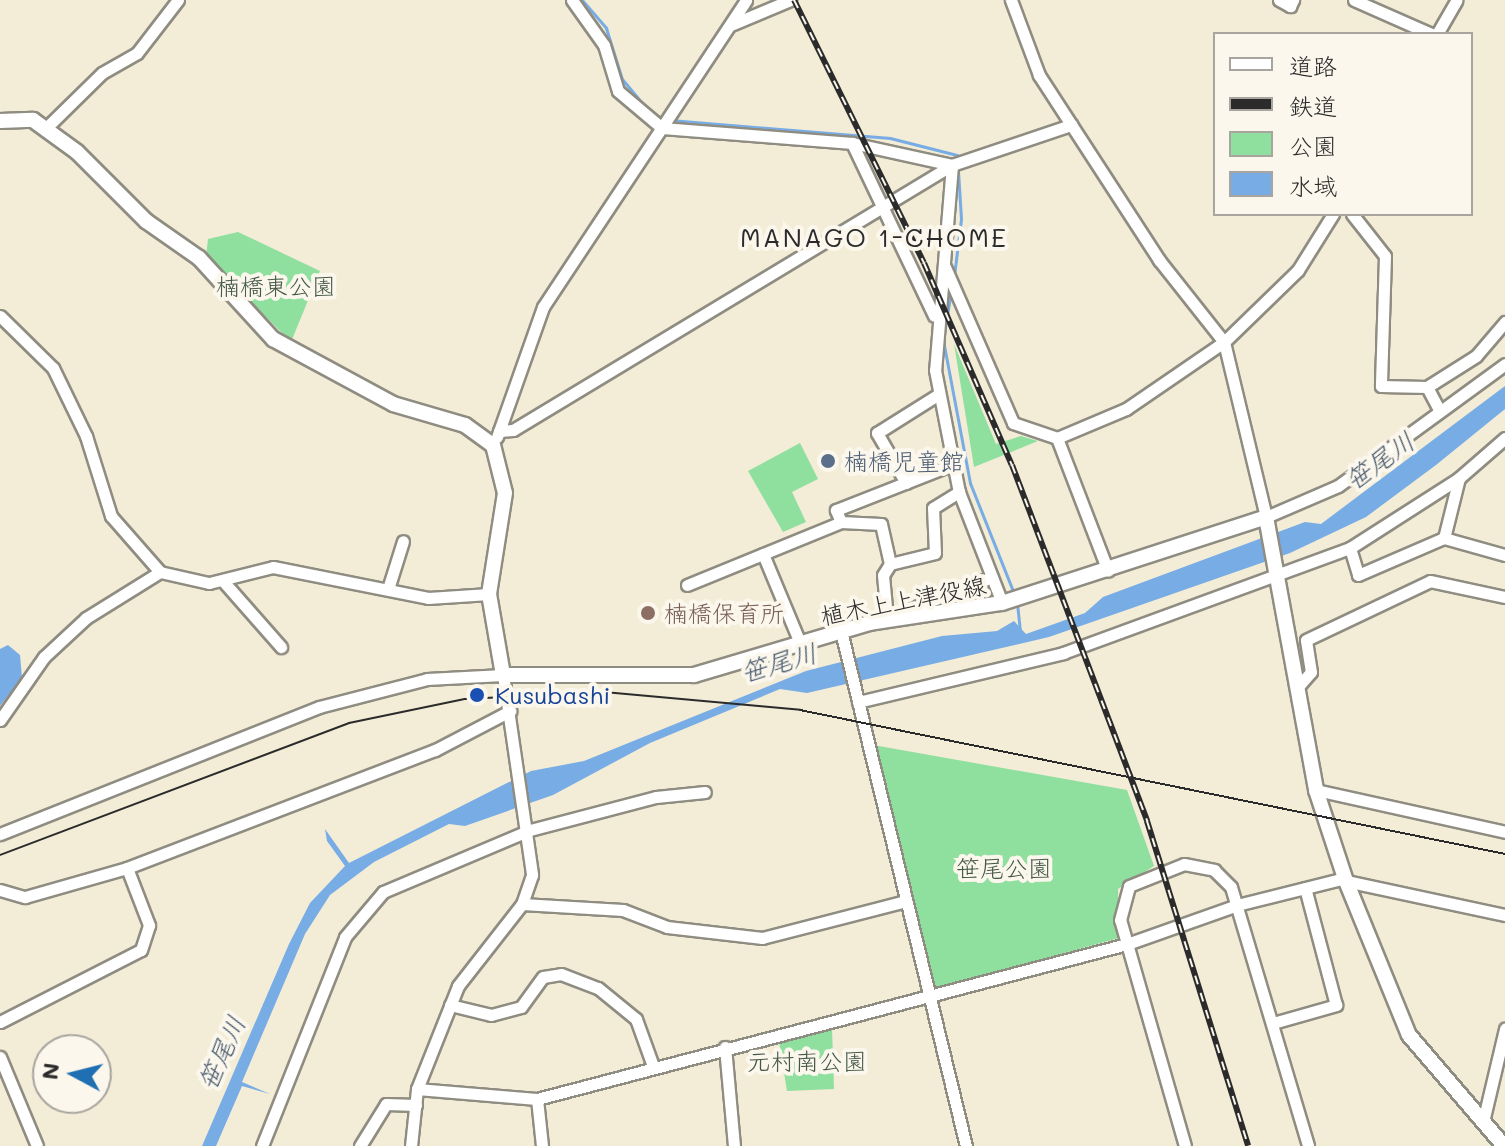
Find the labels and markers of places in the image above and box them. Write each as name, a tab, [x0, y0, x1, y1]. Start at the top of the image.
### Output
place label: 楠橋児童館	[844, 447, 964, 475]
marker: 楠橋児童館	[819, 452, 837, 470]
place label: 楠橋保育所	[664, 599, 784, 627]
marker: 楠橋保育所	[639, 604, 657, 622]
place label: Kusubashi	[495, 681, 610, 709]
marker: Kusubashi	[466, 684, 488, 706]

